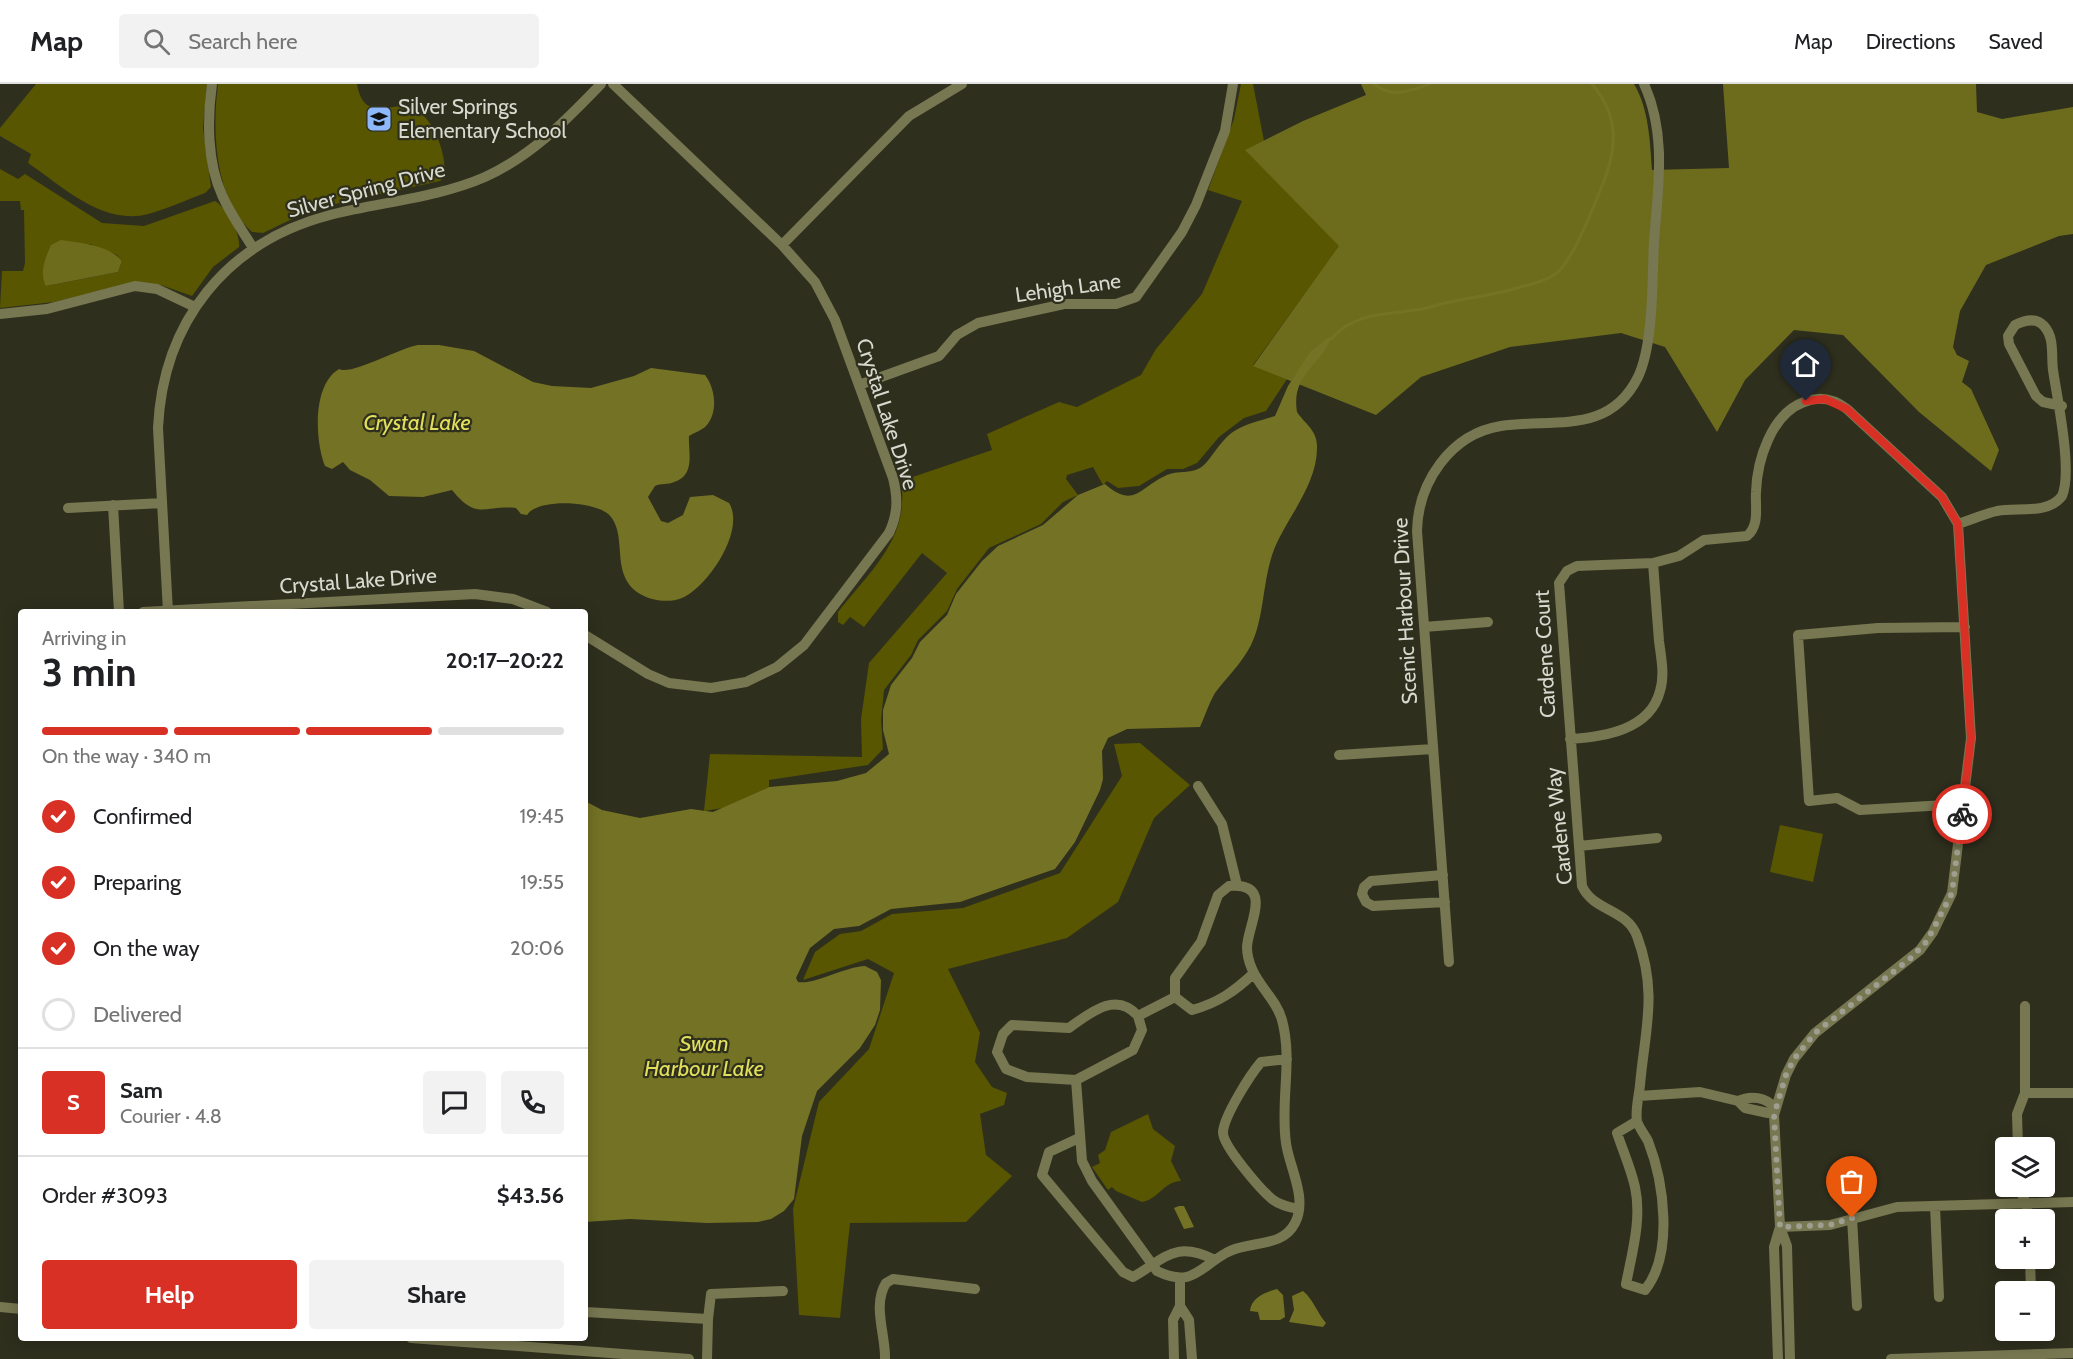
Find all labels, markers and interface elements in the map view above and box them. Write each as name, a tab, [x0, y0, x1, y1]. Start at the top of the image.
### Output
search box	[119, 14, 539, 68]
text: Map	[30, 24, 83, 58]
icon: search	[140, 25, 173, 58]
text: Search here	[188, 28, 297, 55]
text: Map	[1794, 29, 1833, 54]
text: Directions	[1866, 29, 1955, 54]
text: Saved	[1988, 29, 2043, 54]
place label: Silver Springs Elementary School	[398, 94, 566, 143]
school or university icon: Silver Springs Elementary School	[364, 104, 394, 134]
street label: Silver Spring Drive	[284, 156, 448, 223]
street label: Lehigh Lane	[1013, 268, 1123, 307]
street label: Crystal Lake Drive	[851, 335, 924, 493]
pin	[1780, 339, 1831, 401]
icon: home	[1789, 348, 1822, 381]
water label: Crystal Lake	[363, 409, 471, 436]
street label: Scenic Harbour Drive	[1387, 517, 1422, 705]
street label: Crystal Lake Drive	[278, 563, 438, 598]
street label: Cardene Court	[1529, 589, 1560, 719]
text: Arriving in	[42, 626, 126, 650]
text: 20:17–20:22	[446, 647, 564, 674]
text: 3 min	[42, 648, 137, 696]
text: On the way · 340 m	[42, 744, 211, 768]
street label: Cardene Way	[1540, 766, 1577, 886]
courier	[1932, 784, 1992, 844]
icon: bike	[1946, 798, 1979, 831]
icon: check	[42, 800, 75, 833]
text: Confirmed	[93, 803, 192, 830]
text: 19:45	[520, 804, 564, 828]
icon: check	[42, 866, 75, 899]
text: Preparing	[93, 869, 181, 896]
text: 19:55	[520, 870, 564, 894]
icon: check	[42, 932, 75, 965]
text: On the way	[93, 935, 200, 962]
text: 20:06	[510, 936, 564, 960]
text: Delivered	[93, 1001, 182, 1028]
water label: Swan Harbour Lake	[644, 1030, 764, 1082]
button: chat	[423, 1071, 486, 1134]
button: phone	[501, 1071, 564, 1134]
text: Sam	[120, 1077, 163, 1104]
text: S	[67, 1089, 80, 1116]
text: Courier · 4.8	[120, 1104, 222, 1128]
map controls	[1995, 1137, 2055, 1341]
button: layers	[1995, 1137, 2055, 1197]
pin	[1826, 1156, 1877, 1218]
icon: bag	[1835, 1165, 1868, 1198]
text: Order #3093	[42, 1182, 168, 1209]
text: $43.56	[497, 1182, 564, 1209]
button: +	[1995, 1209, 2055, 1269]
button: Help	[42, 1260, 297, 1329]
button: Share	[309, 1260, 564, 1329]
button: −	[1995, 1281, 2055, 1341]

